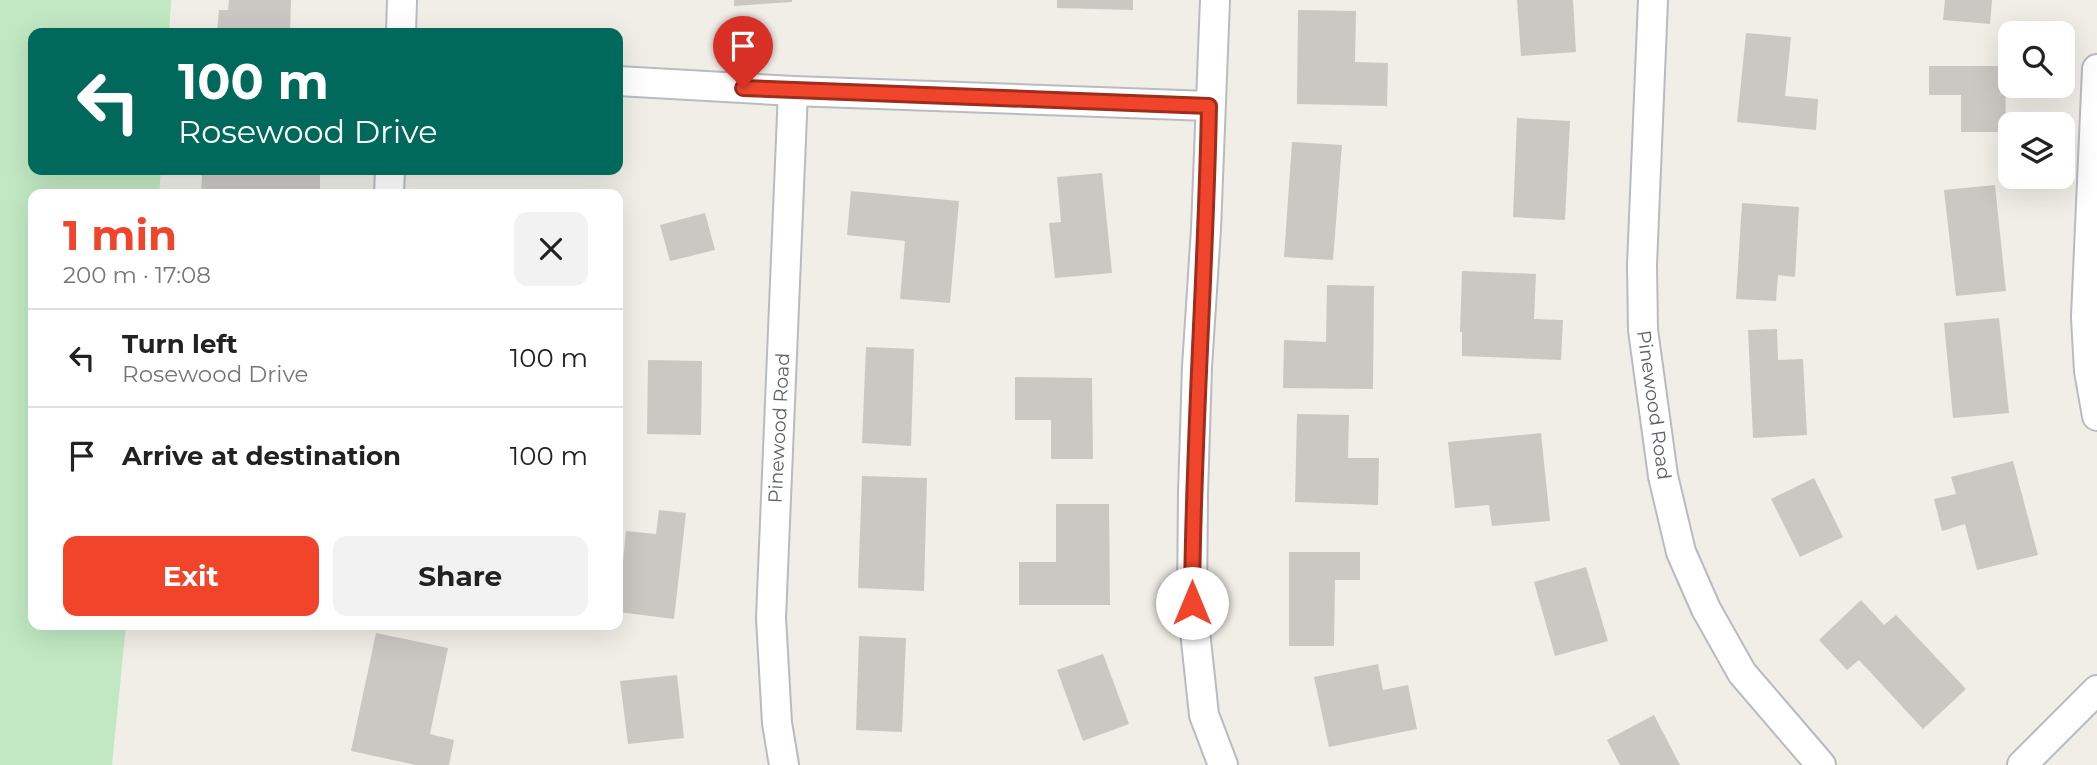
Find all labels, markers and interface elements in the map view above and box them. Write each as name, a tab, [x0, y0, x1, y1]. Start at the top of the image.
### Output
pin	[713, 16, 773, 88]
map controls	[1998, 21, 2075, 189]
button: search	[1998, 21, 2075, 98]
icon: arrive	[724, 27, 762, 65]
text: 100 m	[178, 52, 329, 111]
icon: left	[63, 56, 154, 147]
text: Rosewood Drive	[178, 112, 438, 151]
button: layers	[1998, 112, 2075, 189]
text: 1 min	[63, 209, 177, 261]
button: close	[514, 212, 588, 286]
text: 200 m · 17:08	[63, 261, 211, 289]
text: Turn left	[122, 328, 238, 360]
street label: Pinewood Road	[1632, 329, 1676, 481]
icon: left	[63, 339, 101, 377]
text: 100 m	[510, 342, 588, 374]
street label: Pinewood Road	[764, 352, 794, 504]
text: Rosewood Drive	[122, 360, 309, 388]
icon: arrive	[63, 437, 101, 475]
text: Arrive at destination	[122, 440, 401, 472]
text: 100 m	[510, 440, 588, 472]
button: Exit	[63, 536, 319, 616]
button: Share	[333, 536, 588, 616]
position arrow	[1155, 566, 1229, 640]

